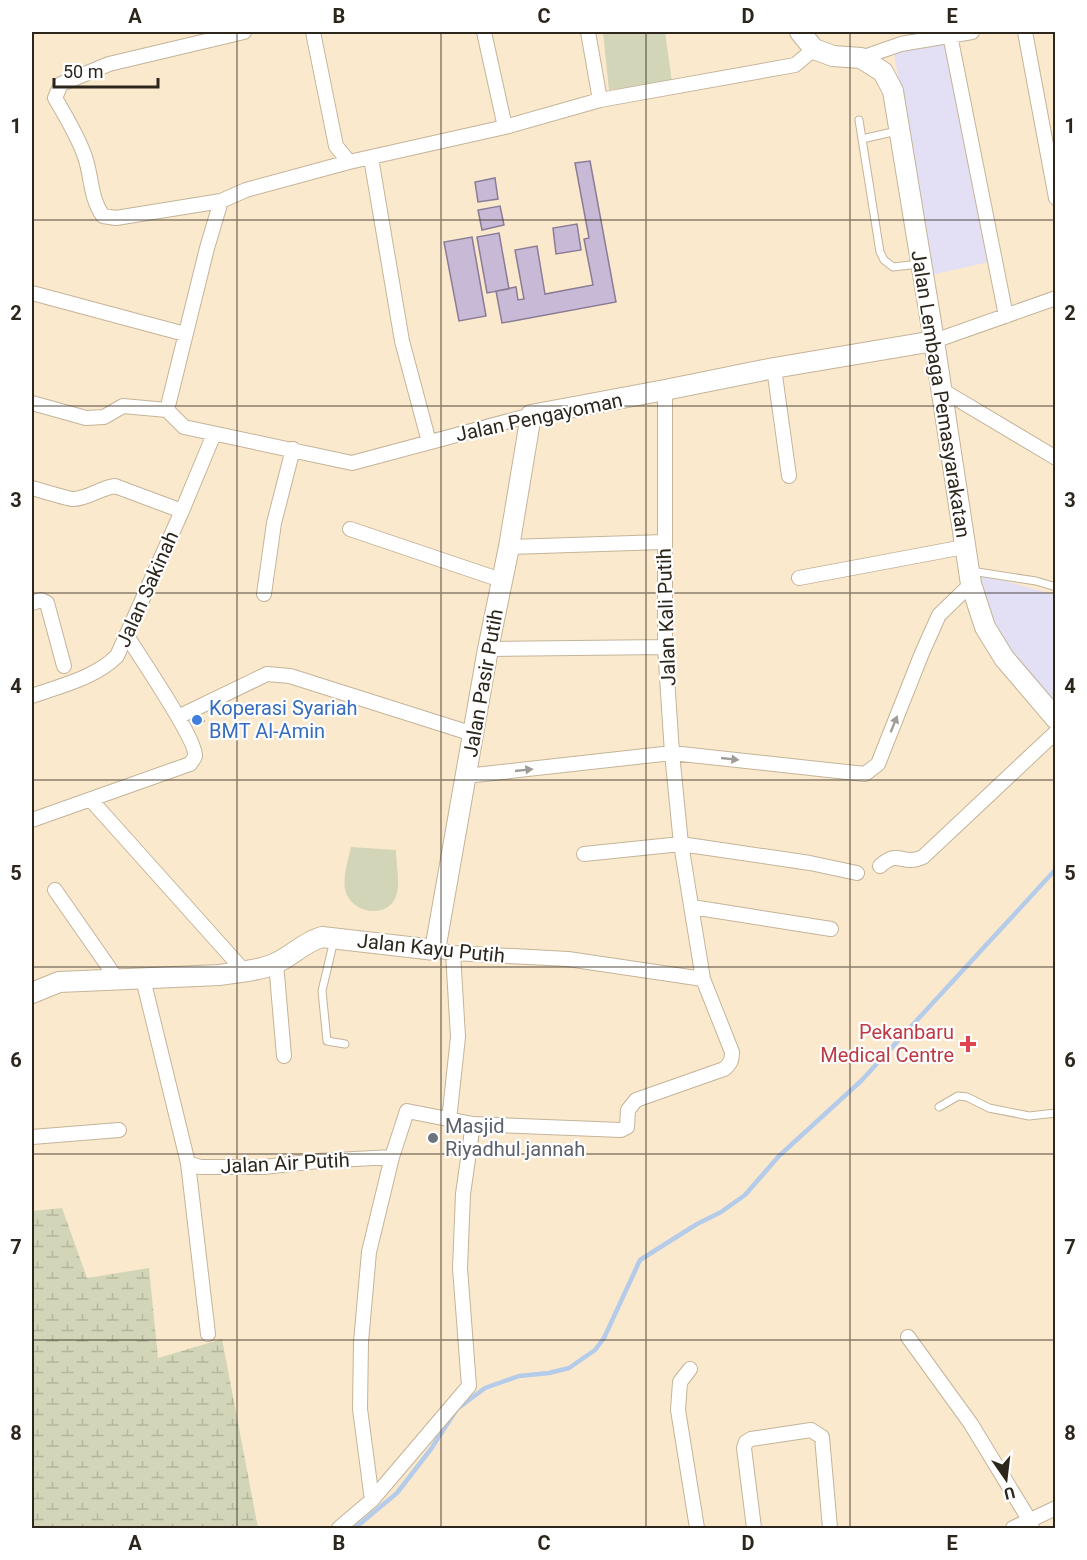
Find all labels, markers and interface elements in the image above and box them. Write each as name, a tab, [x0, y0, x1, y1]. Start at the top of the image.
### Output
text: A	[128, 4, 142, 28]
text: B	[333, 4, 345, 28]
text: C	[537, 4, 551, 28]
text: D	[742, 4, 755, 28]
text: E	[946, 4, 958, 28]
scale bar	[54, 51, 158, 89]
text: 50 m	[63, 61, 103, 82]
text: 1	[10, 114, 22, 138]
text: 1	[1064, 114, 1076, 138]
street label: Jalan Lembaga Pemasyarakatan	[906, 249, 976, 539]
text: 2	[10, 301, 22, 325]
text: 2	[1064, 301, 1076, 325]
street label: Jalan Pengayoman	[453, 388, 625, 446]
text: 3	[10, 488, 22, 512]
text: 3	[1064, 488, 1076, 512]
street label: Jalan Sakinah	[111, 527, 183, 651]
street label: Jalan Kali Putih	[652, 548, 680, 686]
street label: Jalan Pasir Putih	[458, 607, 508, 759]
text: 4	[10, 674, 22, 698]
text: 4	[1064, 674, 1076, 698]
place label: Koperasi Syariah BMT Al-Amin	[209, 696, 358, 743]
marker: Koperasi Syariah BMT Al-Amin	[190, 713, 204, 727]
one-way arrow	[890, 715, 899, 733]
one-way arrow	[720, 754, 739, 764]
one-way arrow	[515, 765, 534, 774]
text: 5	[10, 861, 22, 885]
text: 5	[1064, 861, 1076, 885]
street label: Jalan Kayu Putih	[356, 928, 506, 968]
place label: Pekanbaru Medical Centre	[820, 1020, 954, 1067]
marker: Pekanbaru Medical Centre	[959, 1035, 977, 1053]
text: 6	[10, 1048, 22, 1072]
text: 6	[1064, 1048, 1076, 1072]
place label: Masjid Riyadhul jannah	[445, 1114, 585, 1161]
marker: Masjid Riyadhul jannah	[426, 1131, 440, 1145]
street label: Jalan Air Putih	[220, 1148, 350, 1178]
text: 7	[10, 1235, 22, 1259]
text: 7	[1064, 1235, 1076, 1259]
text: 8	[10, 1421, 22, 1445]
text: 8	[1064, 1421, 1076, 1445]
north arrow	[976, 1449, 1036, 1509]
text: U	[1002, 1483, 1017, 1504]
text: A	[128, 1531, 142, 1555]
text: B	[333, 1531, 345, 1555]
text: C	[537, 1531, 551, 1555]
text: D	[742, 1531, 755, 1555]
text: E	[946, 1531, 958, 1555]

